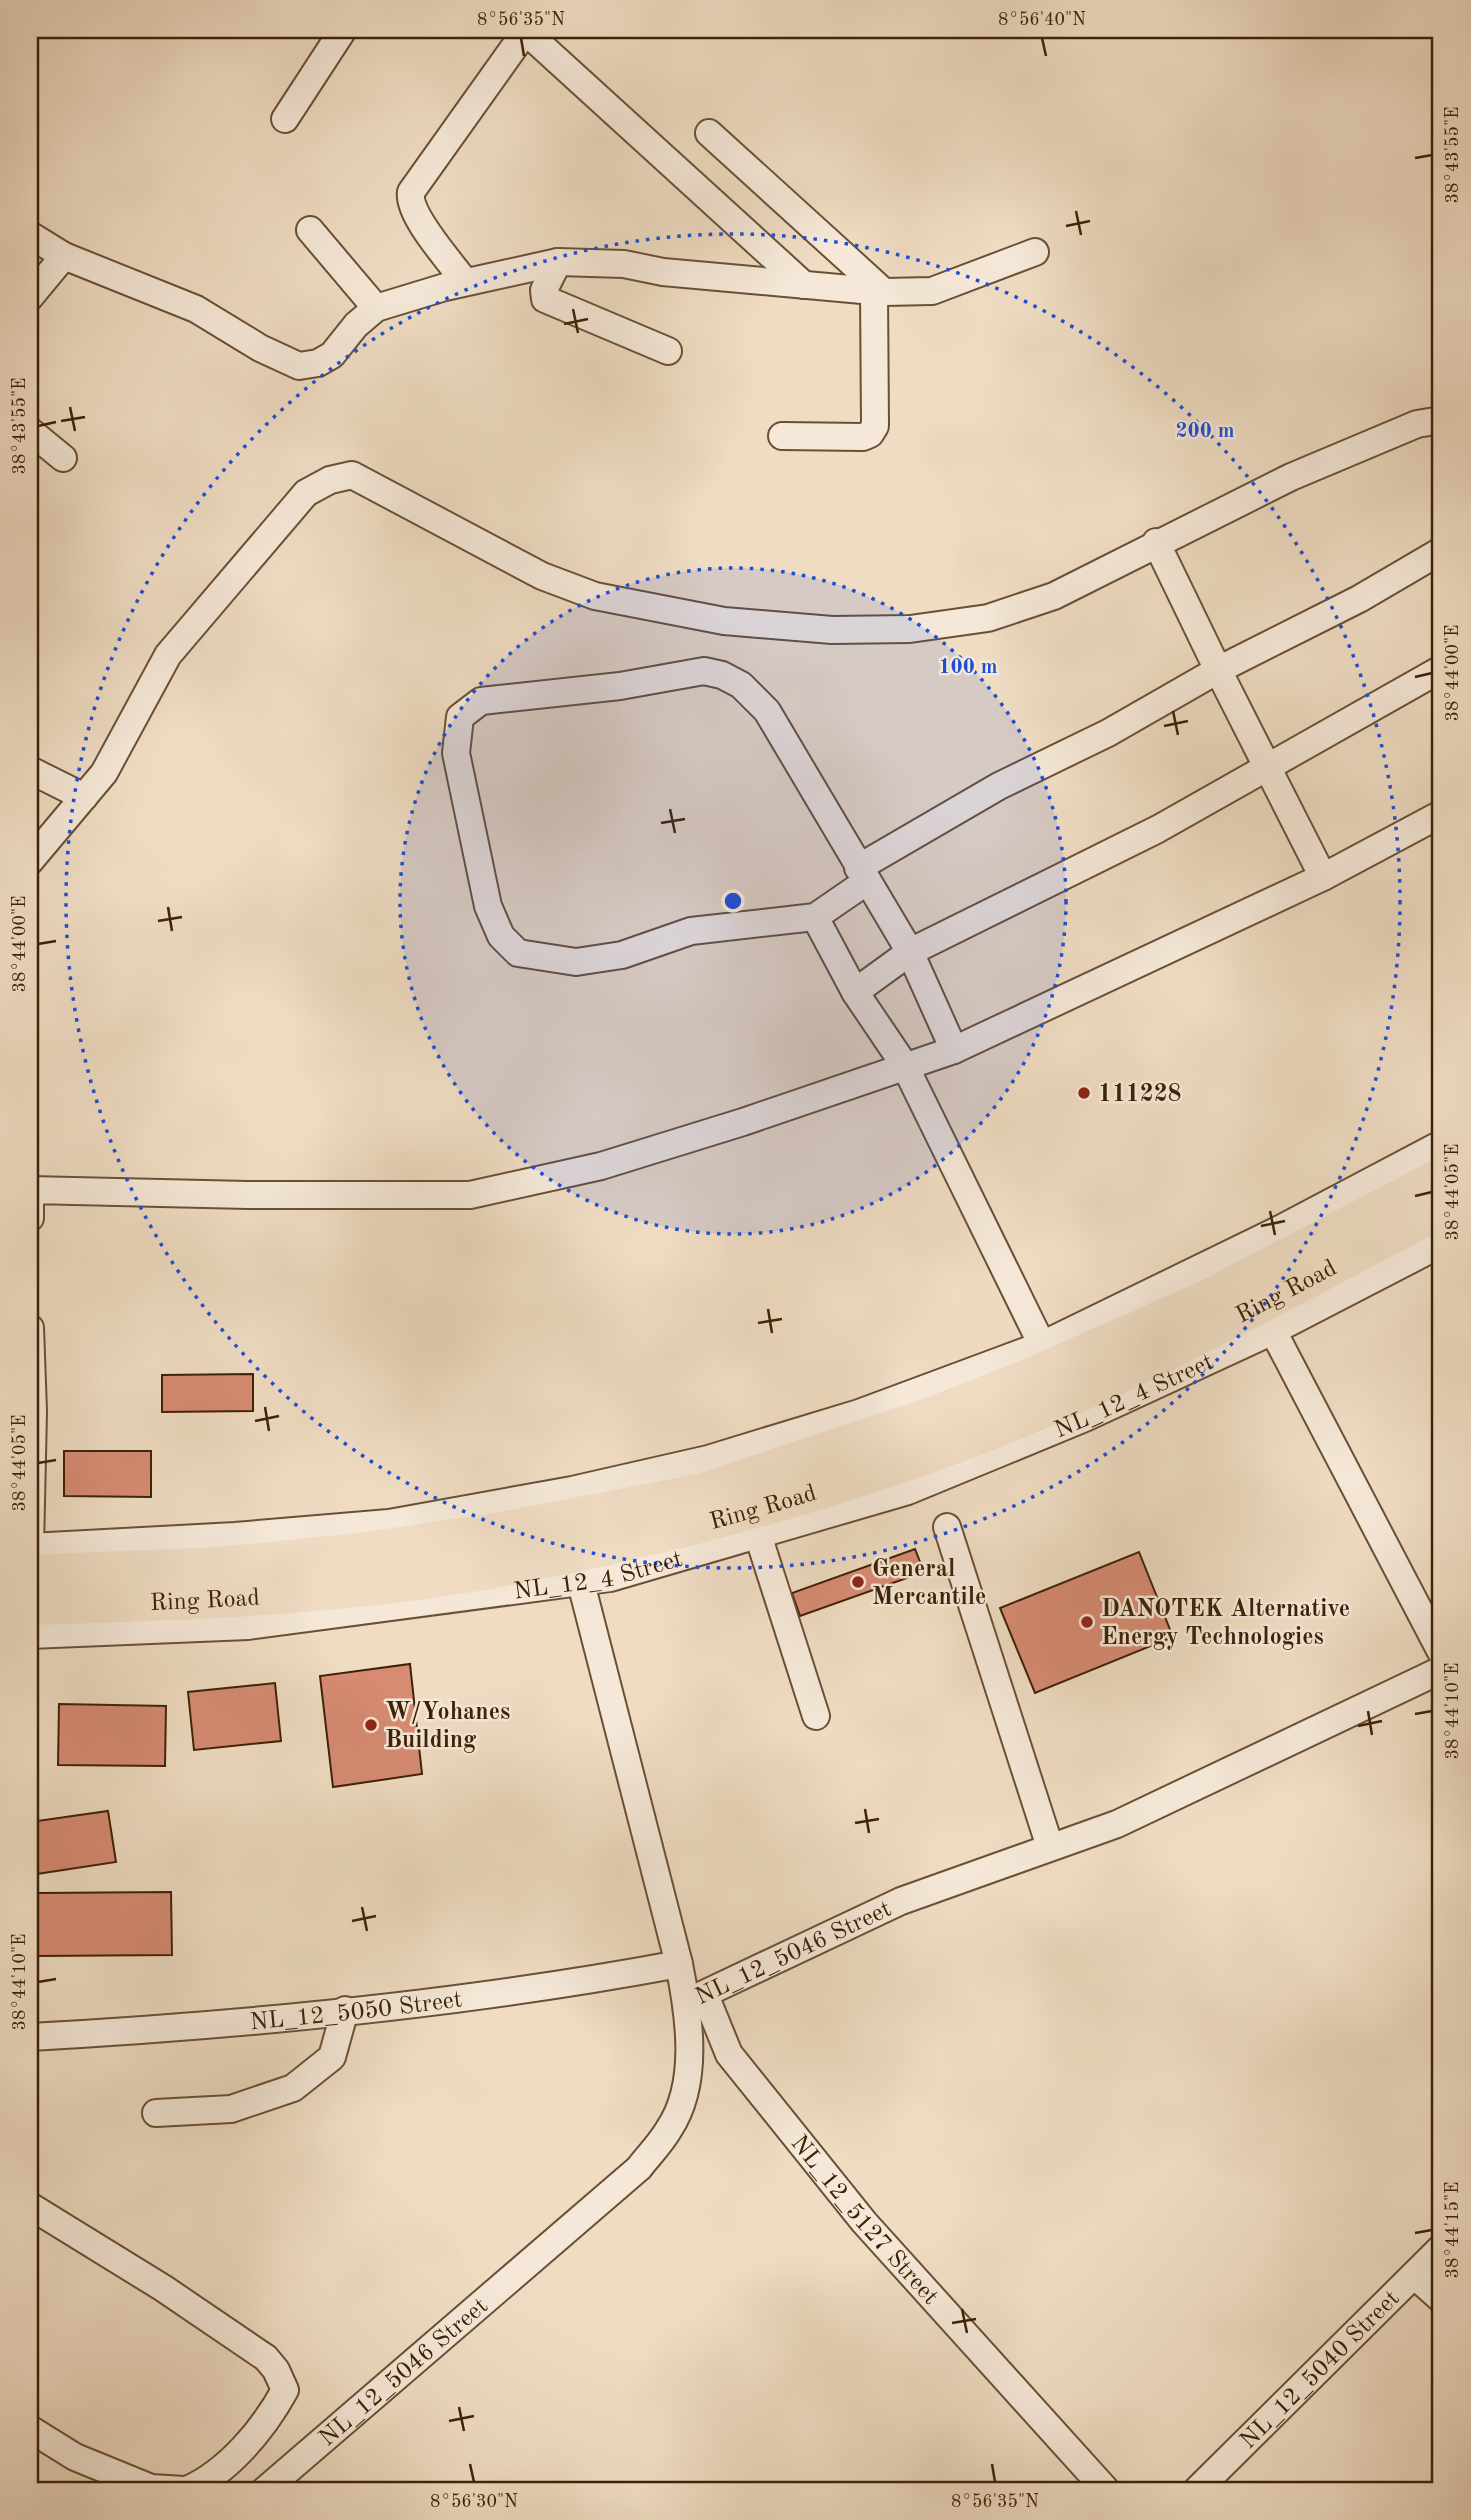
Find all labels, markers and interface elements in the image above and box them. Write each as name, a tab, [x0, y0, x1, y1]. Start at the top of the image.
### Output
text: 8°56'35"N	[477, 11, 565, 29]
text: 8°56'40"N	[998, 11, 1086, 29]
text: 38°43'55"E	[1444, 107, 1462, 203]
text: 38°43'55"E	[11, 378, 29, 474]
text: 200 m	[1175, 421, 1235, 442]
text: 38°44'00"E	[1444, 625, 1462, 721]
text: 100 m	[938, 657, 998, 678]
centre of rings	[721, 889, 745, 913]
text: 38°44'00"E	[11, 896, 29, 992]
place label: 111228	[1098, 1083, 1182, 1107]
marker: 111228	[1076, 1085, 1092, 1101]
text: 38°44'05"E	[1444, 1144, 1462, 1240]
street label: Ring Road	[1232, 1256, 1341, 1329]
street label: NL_12_4 Street	[1052, 1350, 1218, 1443]
text: 38°44'05"E	[11, 1415, 29, 1511]
street label: Ring Road	[707, 1482, 820, 1535]
street label: NL_12_4 Street	[512, 1548, 685, 1605]
place label: General Mercantile	[872, 1558, 986, 1610]
marker: General Mercantile	[850, 1574, 866, 1590]
street label: Ring Road	[150, 1586, 261, 1616]
place label: DANOTEK Alternative Energy Technologies	[1101, 1598, 1350, 1650]
marker: DANOTEK Alternative Energy Technologies	[1079, 1614, 1095, 1630]
text: 38°44'10"E	[1444, 1663, 1462, 1759]
place label: W/Yohanes Building	[385, 1701, 510, 1753]
marker: W/Yohanes Building	[363, 1717, 379, 1733]
street label: NL_12_5046 Street	[692, 1897, 895, 2010]
text: 38°44'10"E	[11, 1934, 29, 2030]
street label: NL_12_5050 Street	[249, 1988, 464, 2035]
street label: NL_12_5127 Street	[785, 2132, 942, 2310]
text: 38°44'15"E	[1444, 2182, 1462, 2278]
street label: NL_12_5040 Street	[1236, 2287, 1405, 2454]
street label: NL_12_5046 Street	[316, 2294, 493, 2451]
text: 8°56'30"N	[430, 2493, 518, 2511]
text: 8°56'35"N	[951, 2493, 1039, 2511]

